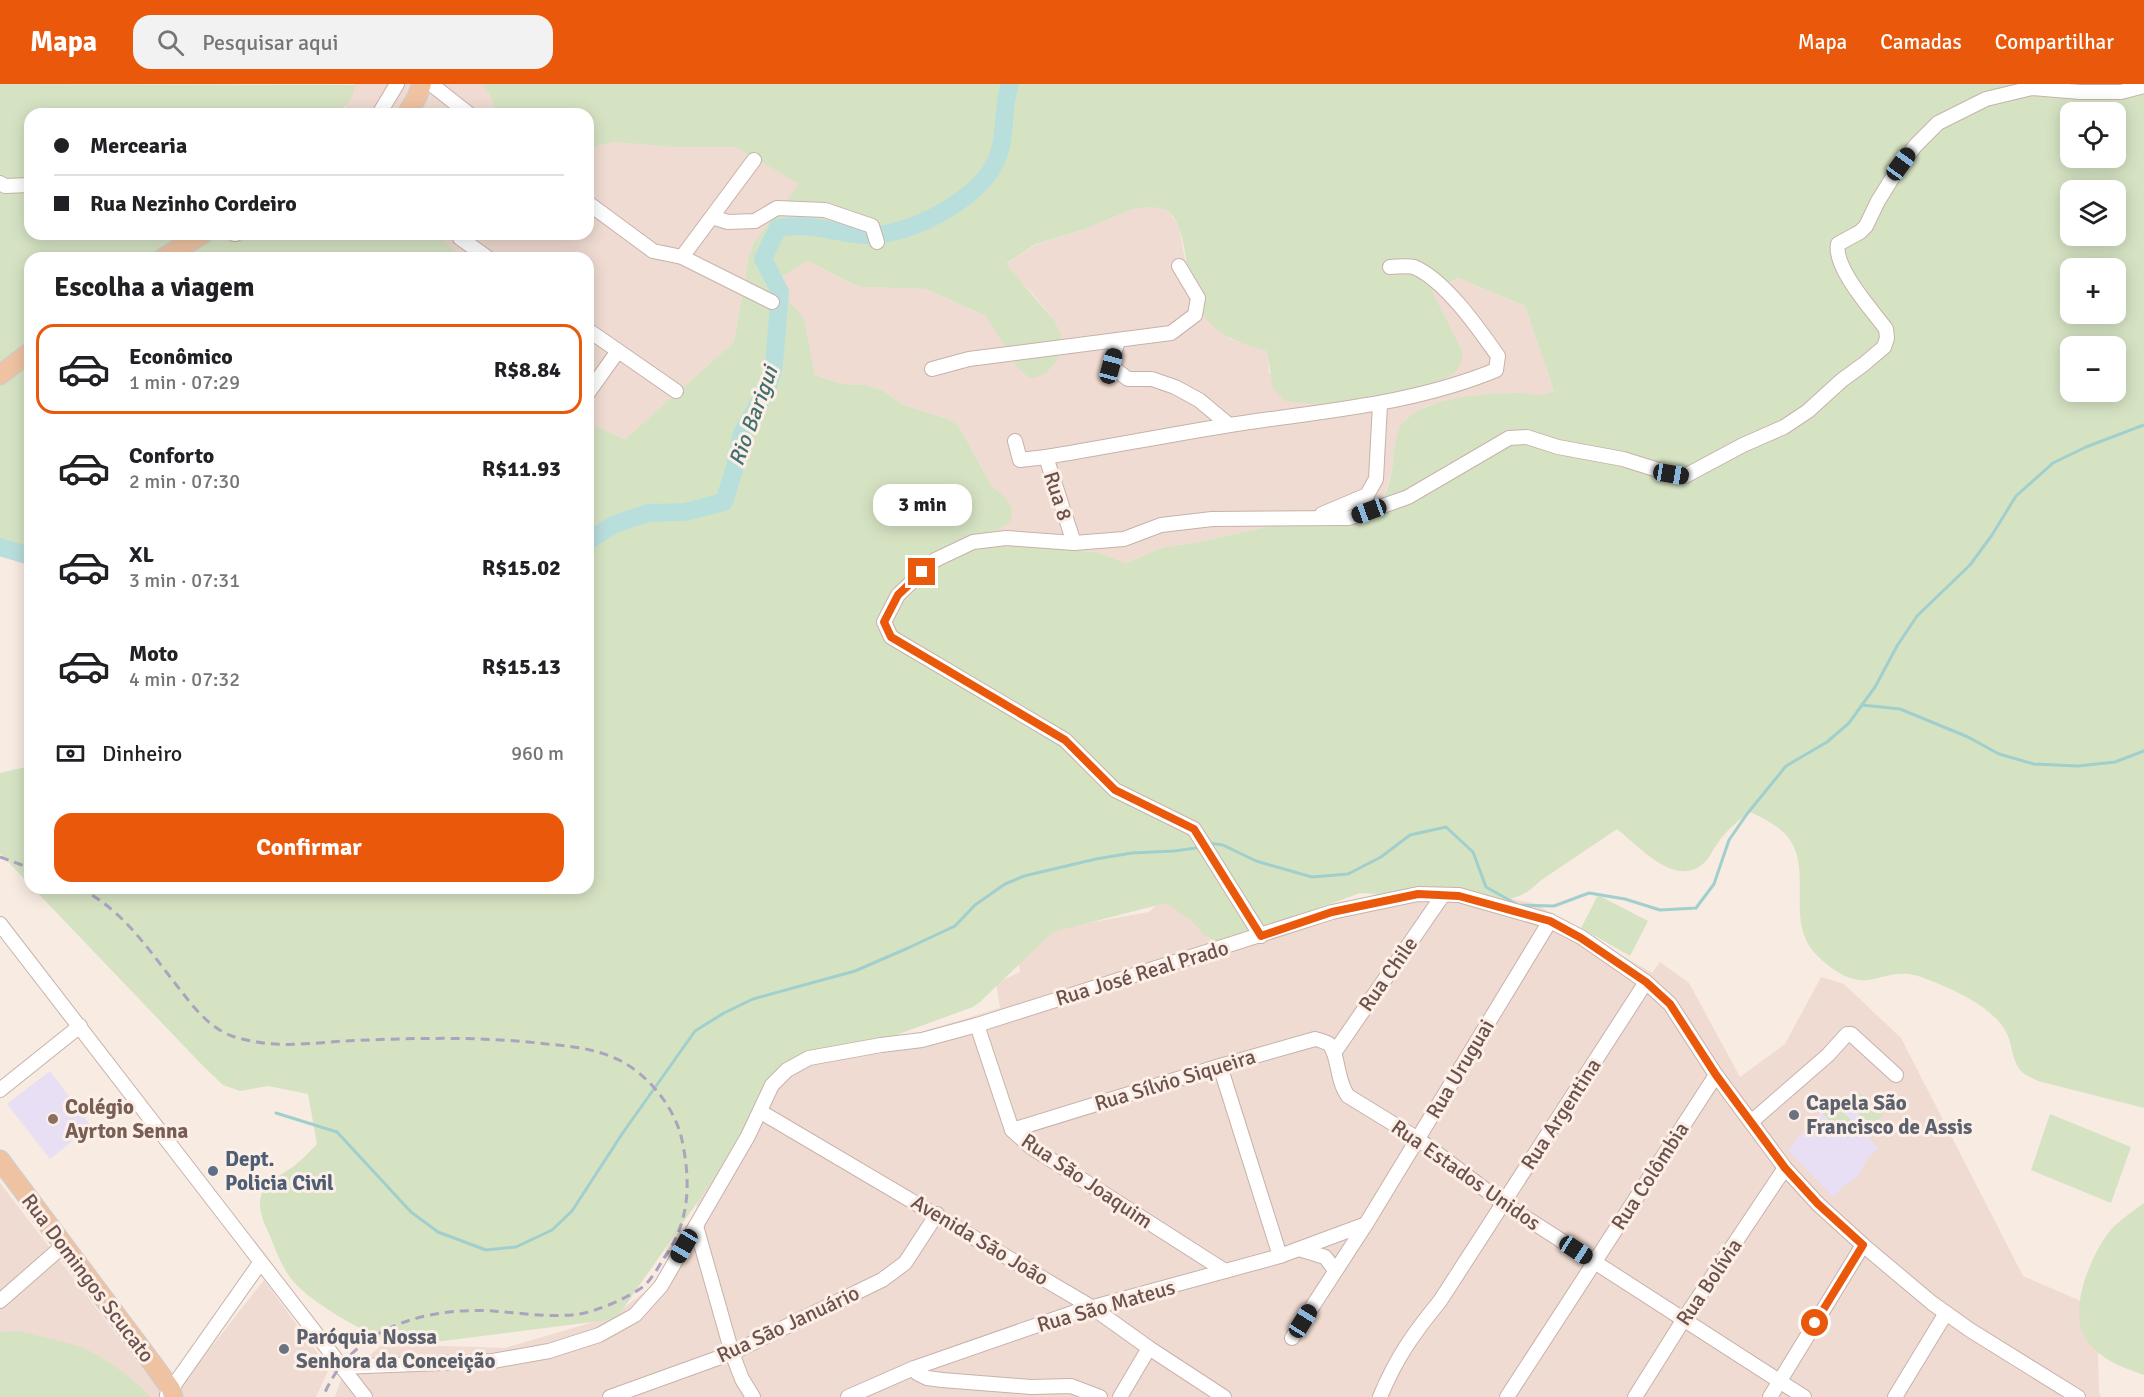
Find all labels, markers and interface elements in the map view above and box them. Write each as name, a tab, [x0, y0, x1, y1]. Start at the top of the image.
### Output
search box	[133, 15, 553, 69]
text: Mapa	[30, 25, 97, 59]
icon: search	[154, 26, 187, 59]
text: Pesquisar aqui	[202, 29, 339, 56]
text: Mapa	[1798, 29, 1847, 55]
text: Camadas	[1880, 29, 1962, 55]
text: Compartilhar	[1995, 29, 2114, 55]
map controls	[2060, 102, 2126, 402]
button: locate	[2060, 102, 2126, 168]
text: Mercearia	[90, 132, 187, 159]
car	[1883, 144, 1919, 184]
button: layers	[2060, 180, 2126, 246]
text: Rua Nezinho Cordeiro	[90, 190, 297, 217]
button: +	[2060, 258, 2126, 324]
text: Escolha a viagem	[54, 271, 255, 304]
button: −	[2060, 336, 2126, 402]
icon: car	[57, 342, 111, 396]
text: Econômico	[129, 343, 233, 370]
car	[1098, 346, 1124, 386]
text: R$8.84	[494, 356, 561, 383]
water label: Rio Barigui	[723, 361, 784, 469]
text: 1 min · 07:29	[129, 370, 240, 395]
icon: car	[57, 441, 111, 495]
text: Conforto	[129, 442, 214, 469]
text: R$11.93	[482, 455, 561, 482]
car	[1652, 462, 1690, 486]
street label: Rua 8	[1038, 468, 1078, 524]
text: 2 min · 07:30	[129, 469, 240, 494]
callout: 3 min	[872, 485, 972, 527]
text: 3 min	[898, 492, 947, 517]
car	[1349, 496, 1389, 526]
icon: car	[57, 540, 111, 594]
text: XL	[129, 541, 154, 568]
text: R$15.02	[482, 554, 561, 581]
route end	[908, 558, 935, 585]
text: 3 min · 07:31	[129, 568, 240, 593]
icon: car	[57, 639, 111, 693]
text: Moto	[129, 640, 178, 667]
text: R$15.13	[482, 653, 561, 680]
text: 4 min · 07:32	[129, 667, 240, 692]
icon: cash	[54, 737, 87, 770]
text: Dinheiro	[102, 740, 182, 767]
text: 960 m	[511, 741, 564, 766]
button: Confirmar	[54, 813, 564, 882]
street label: Rua Chile	[1353, 932, 1423, 1016]
street label: Rua José Real Prado	[1052, 934, 1232, 1012]
street label: Rua Uruguai	[1420, 1015, 1500, 1123]
street label: Rua Sílvio Siqueira	[1091, 1043, 1259, 1117]
street label: Rua Argentina	[1515, 1053, 1607, 1175]
place label: Capela São Francisco de Assis	[1806, 1090, 1972, 1140]
place label: Colégio Ayrton Senna	[65, 1094, 189, 1144]
marker: Capela São Francisco de Assis	[1787, 1108, 1801, 1122]
marker: Colégio Ayrton Senna	[46, 1112, 60, 1126]
street label: Rua Estados Unidos	[1386, 1114, 1546, 1236]
street label: Rua Colômbia	[1605, 1117, 1695, 1235]
street label: Rua São Joaquim	[1017, 1128, 1157, 1234]
place label: Dept. Policia Civil	[225, 1146, 334, 1196]
marker: Dept. Policia Civil	[206, 1164, 220, 1178]
street label: Rua Domingos Scucato	[16, 1188, 160, 1368]
street label: Avenida São João	[907, 1189, 1053, 1291]
car	[667, 1226, 701, 1266]
car	[1556, 1233, 1596, 1267]
street label: Rua Bolívia	[1670, 1233, 1748, 1331]
street label: Rua São Mateus	[1034, 1274, 1178, 1338]
street label: Rua São Januário	[713, 1280, 863, 1368]
car	[1286, 1301, 1320, 1341]
route start	[1801, 1309, 1828, 1336]
place label: Paróquia Nossa Senhora da Conceição	[296, 1324, 495, 1374]
marker: Paróquia Nossa Senhora da Conceição	[277, 1342, 291, 1356]

